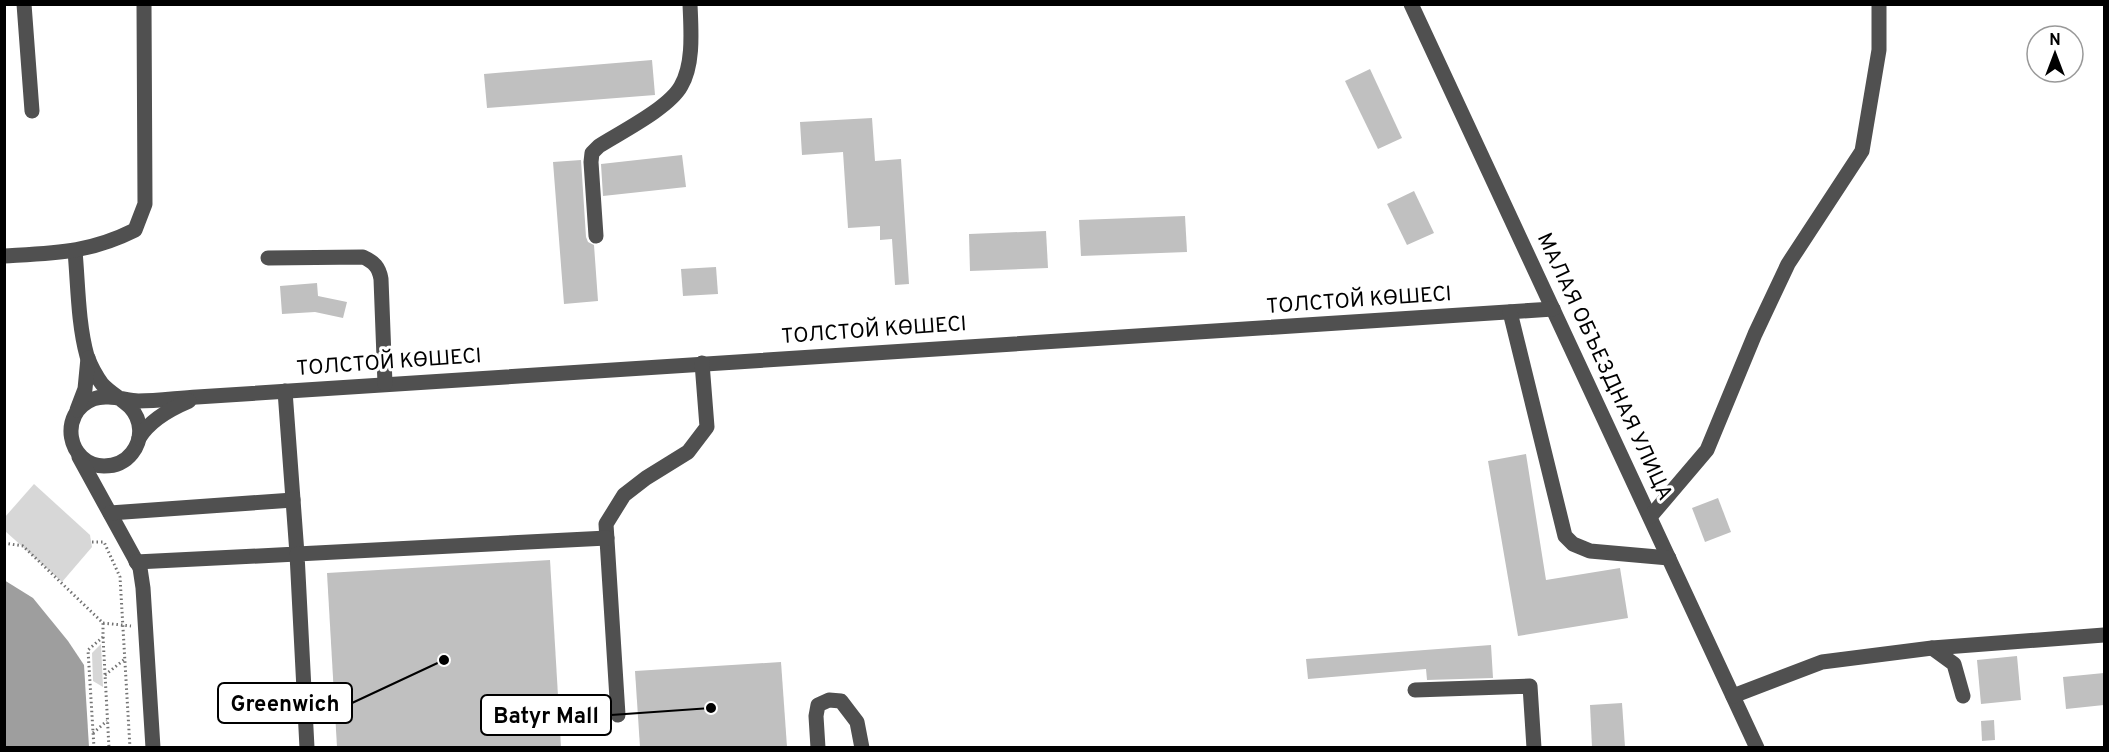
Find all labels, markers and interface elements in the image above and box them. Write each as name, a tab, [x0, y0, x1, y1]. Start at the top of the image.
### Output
north arrow	[2025, 24, 2085, 84]
text: N	[2049, 31, 2061, 51]
street label: МАЛАЯ ОБЪЕЗДНАЯ УЛИЦА	[1530, 229, 1678, 505]
street label: ТОЛСТОЙ КӨШЕСІ	[1265, 280, 1453, 321]
street label: ТОЛСТОЙ КӨШЕСІ	[780, 310, 968, 351]
street label: ТОЛСТОЙ КӨШЕСІ	[295, 342, 483, 383]
callout: Greenwich	[218, 683, 352, 723]
text: Greenwich	[230, 692, 340, 719]
callout: Batyr Mall	[481, 695, 611, 735]
text: Batyr Mall	[493, 704, 599, 731]

